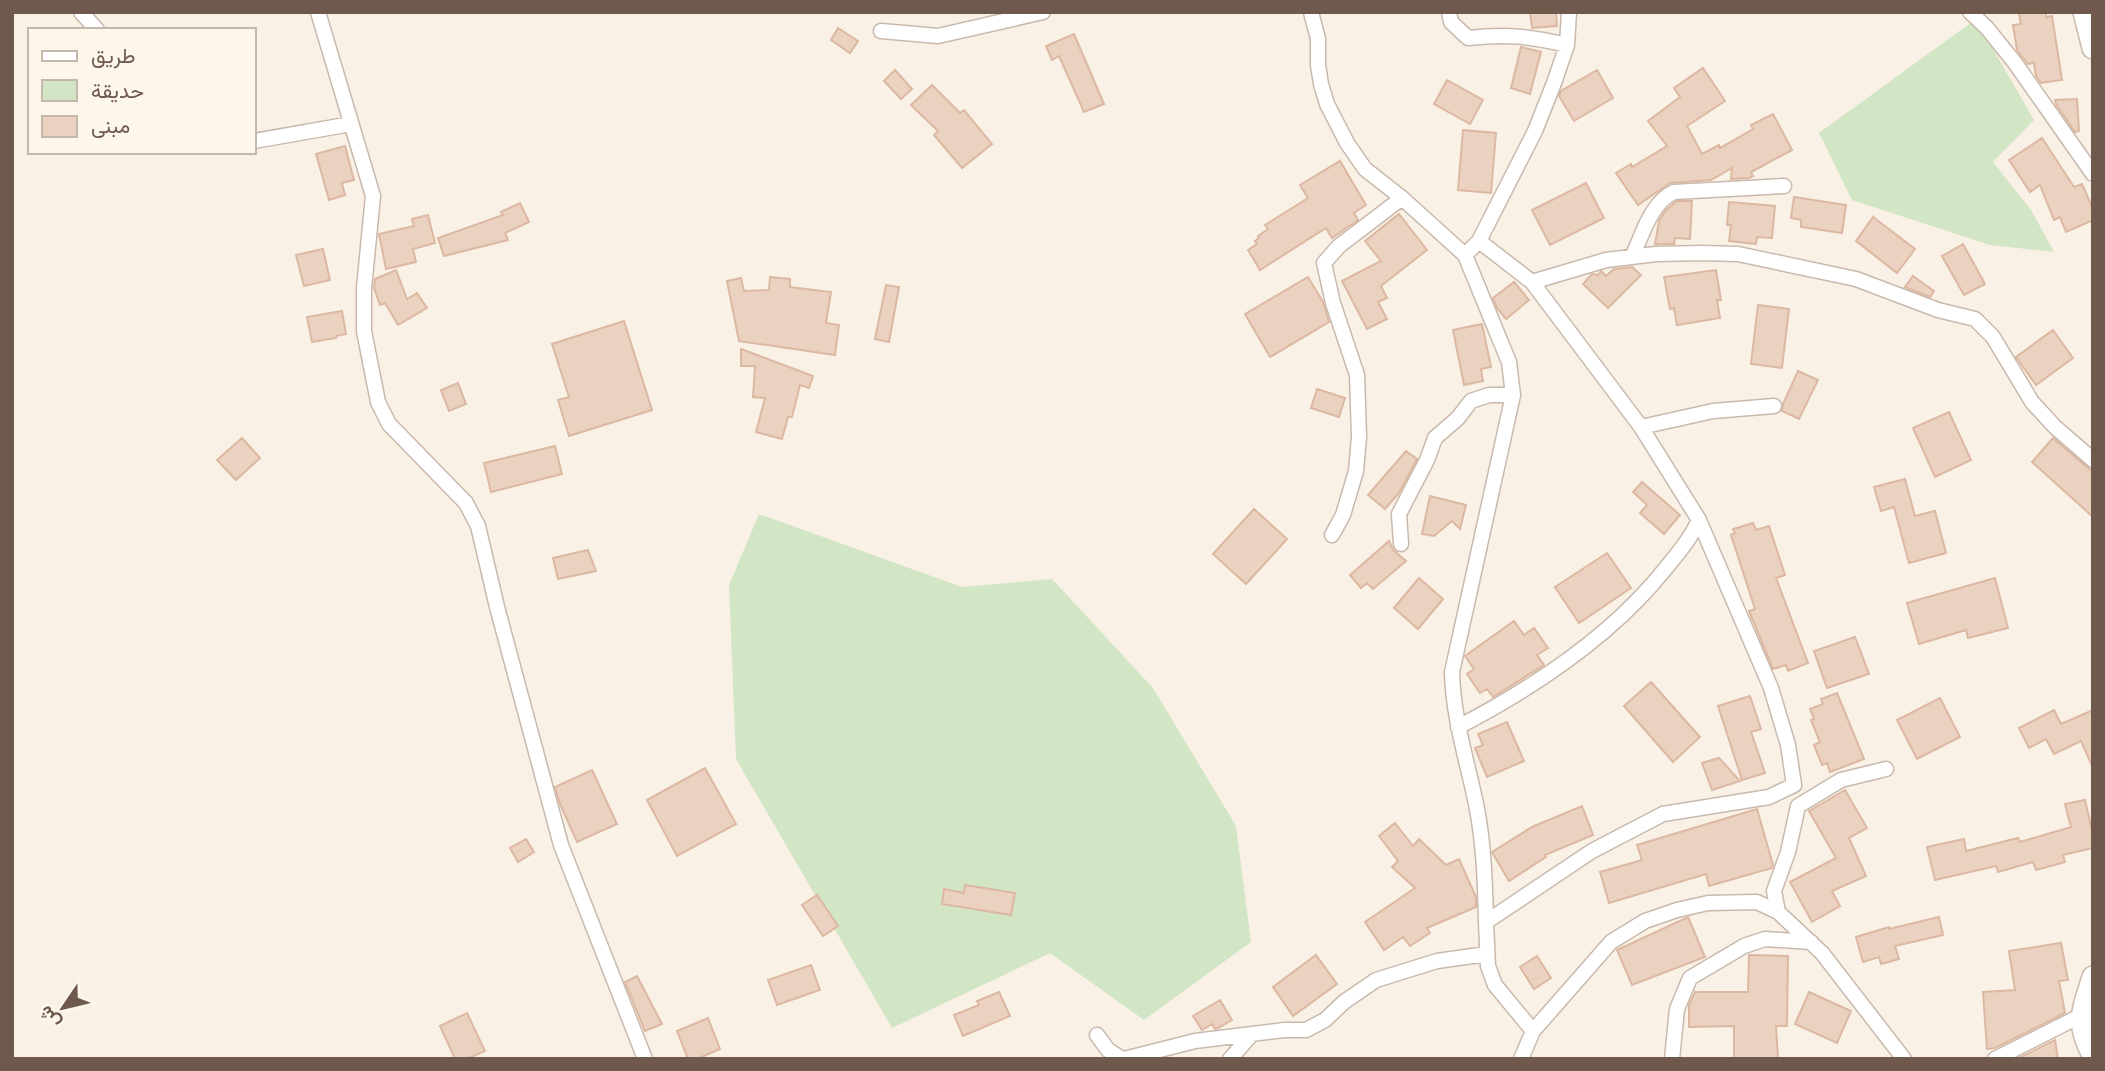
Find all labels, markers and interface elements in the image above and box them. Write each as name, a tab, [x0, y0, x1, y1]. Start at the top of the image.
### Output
legend	[28, 28, 256, 154]
text: طريق	[91, 41, 136, 69]
text: حديقة	[91, 76, 144, 104]
text: مبنى	[91, 111, 130, 139]
north arrow	[28, 973, 98, 1043]
text: ش	[32, 1001, 66, 1035]

